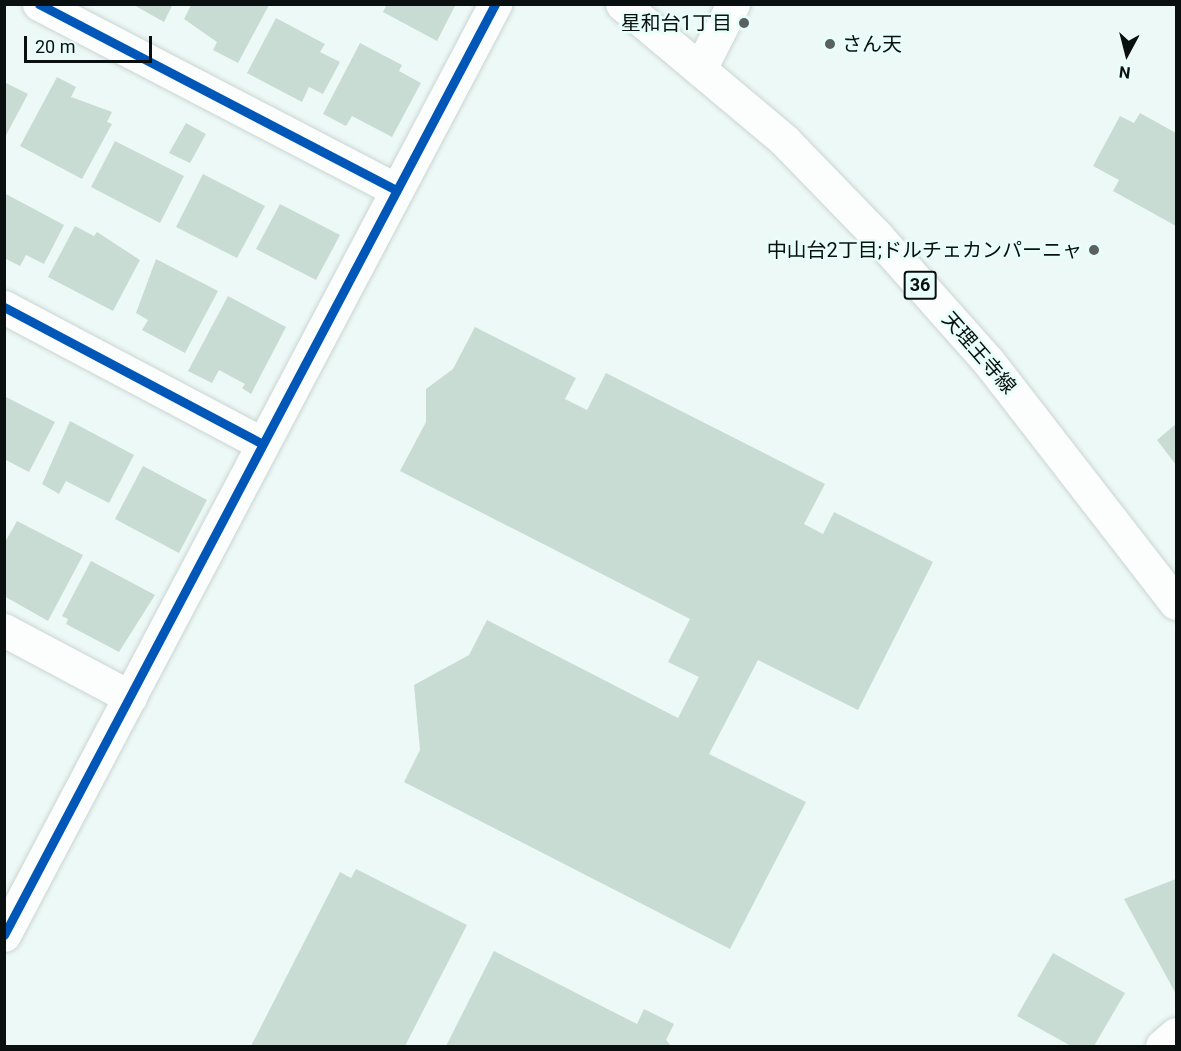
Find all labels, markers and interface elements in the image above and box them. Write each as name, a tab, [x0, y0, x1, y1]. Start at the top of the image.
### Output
place label: 星和台1丁目	[621, 11, 732, 35]
marker: 星和台1丁目	[737, 16, 751, 30]
scale bar	[27, 24, 154, 62]
north arrow	[1097, 24, 1157, 84]
place label: さん天	[842, 32, 902, 56]
text: 20 m	[35, 36, 75, 57]
marker: さん天	[823, 37, 837, 51]
text: N	[1118, 62, 1132, 82]
place label: 中山台2丁目;ドルチェカンパーニャ	[767, 238, 1082, 262]
marker: 中山台2丁目;ドルチェカンパーニャ	[1087, 243, 1101, 257]
road number: 36	[904, 270, 936, 300]
street label: 天理王寺線	[937, 307, 1021, 399]

